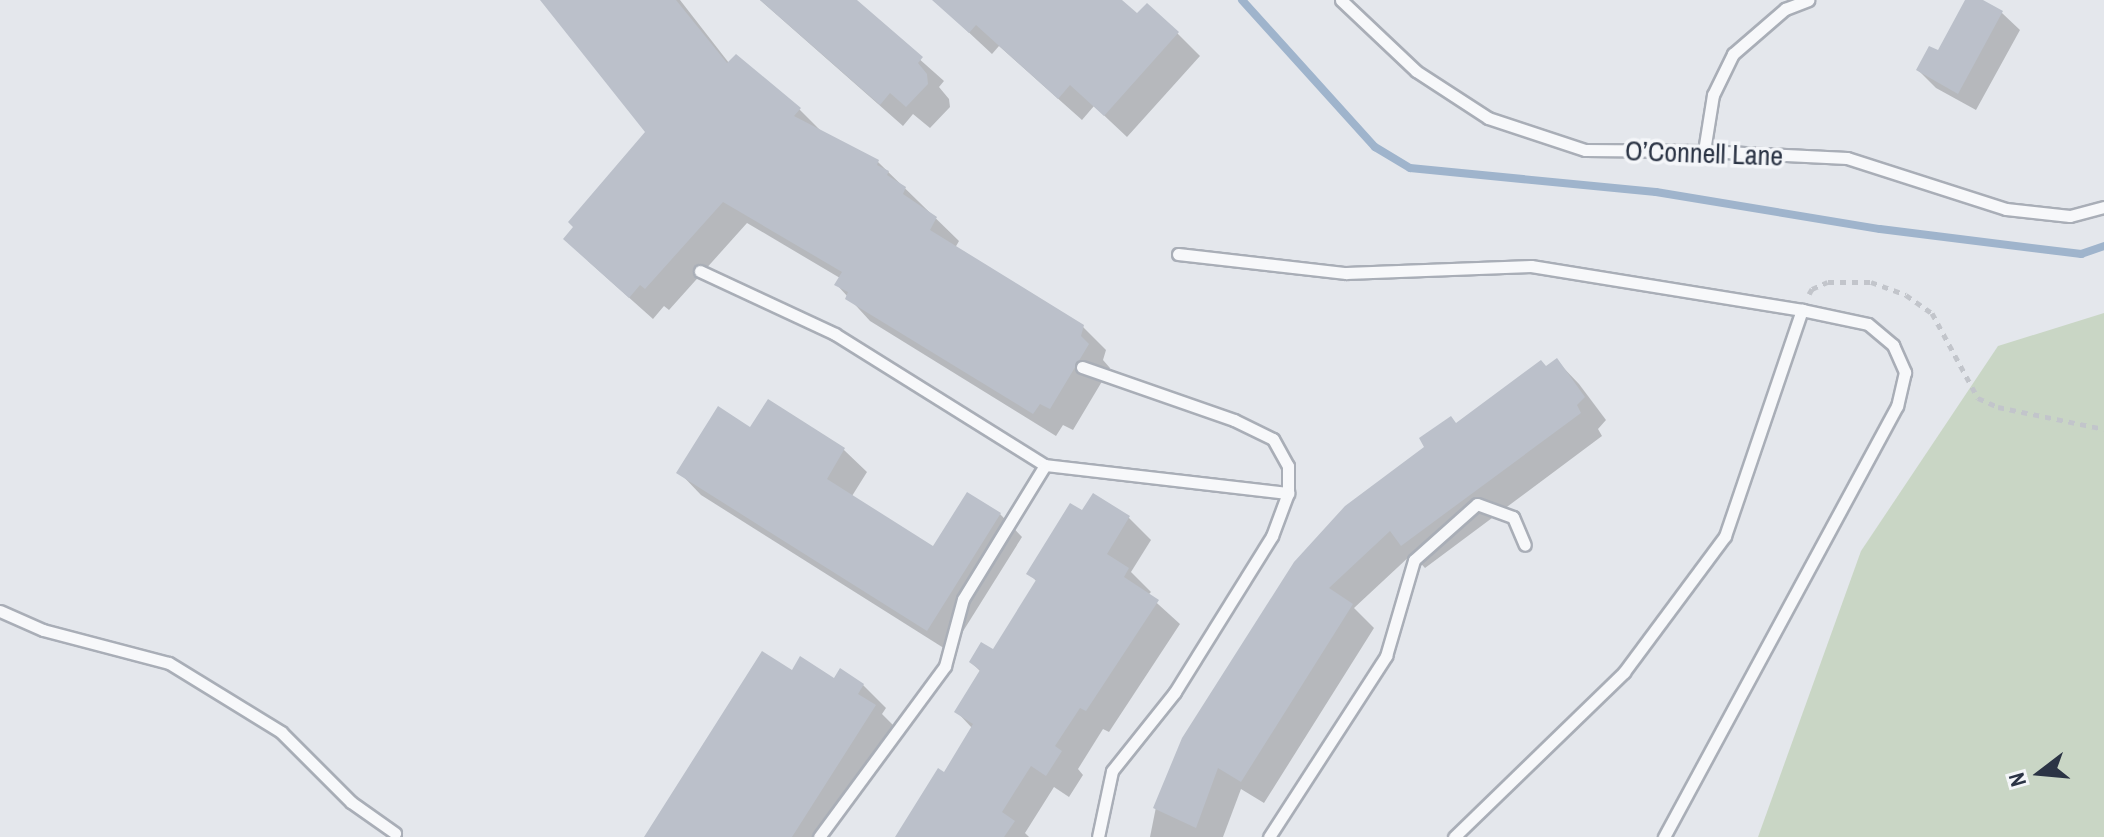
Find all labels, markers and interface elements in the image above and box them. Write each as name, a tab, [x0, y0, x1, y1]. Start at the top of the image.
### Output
street label: O’Connell Lane	[1624, 133, 1784, 173]
north arrow	[2000, 733, 2080, 813]
text: N	[2001, 769, 2033, 790]

